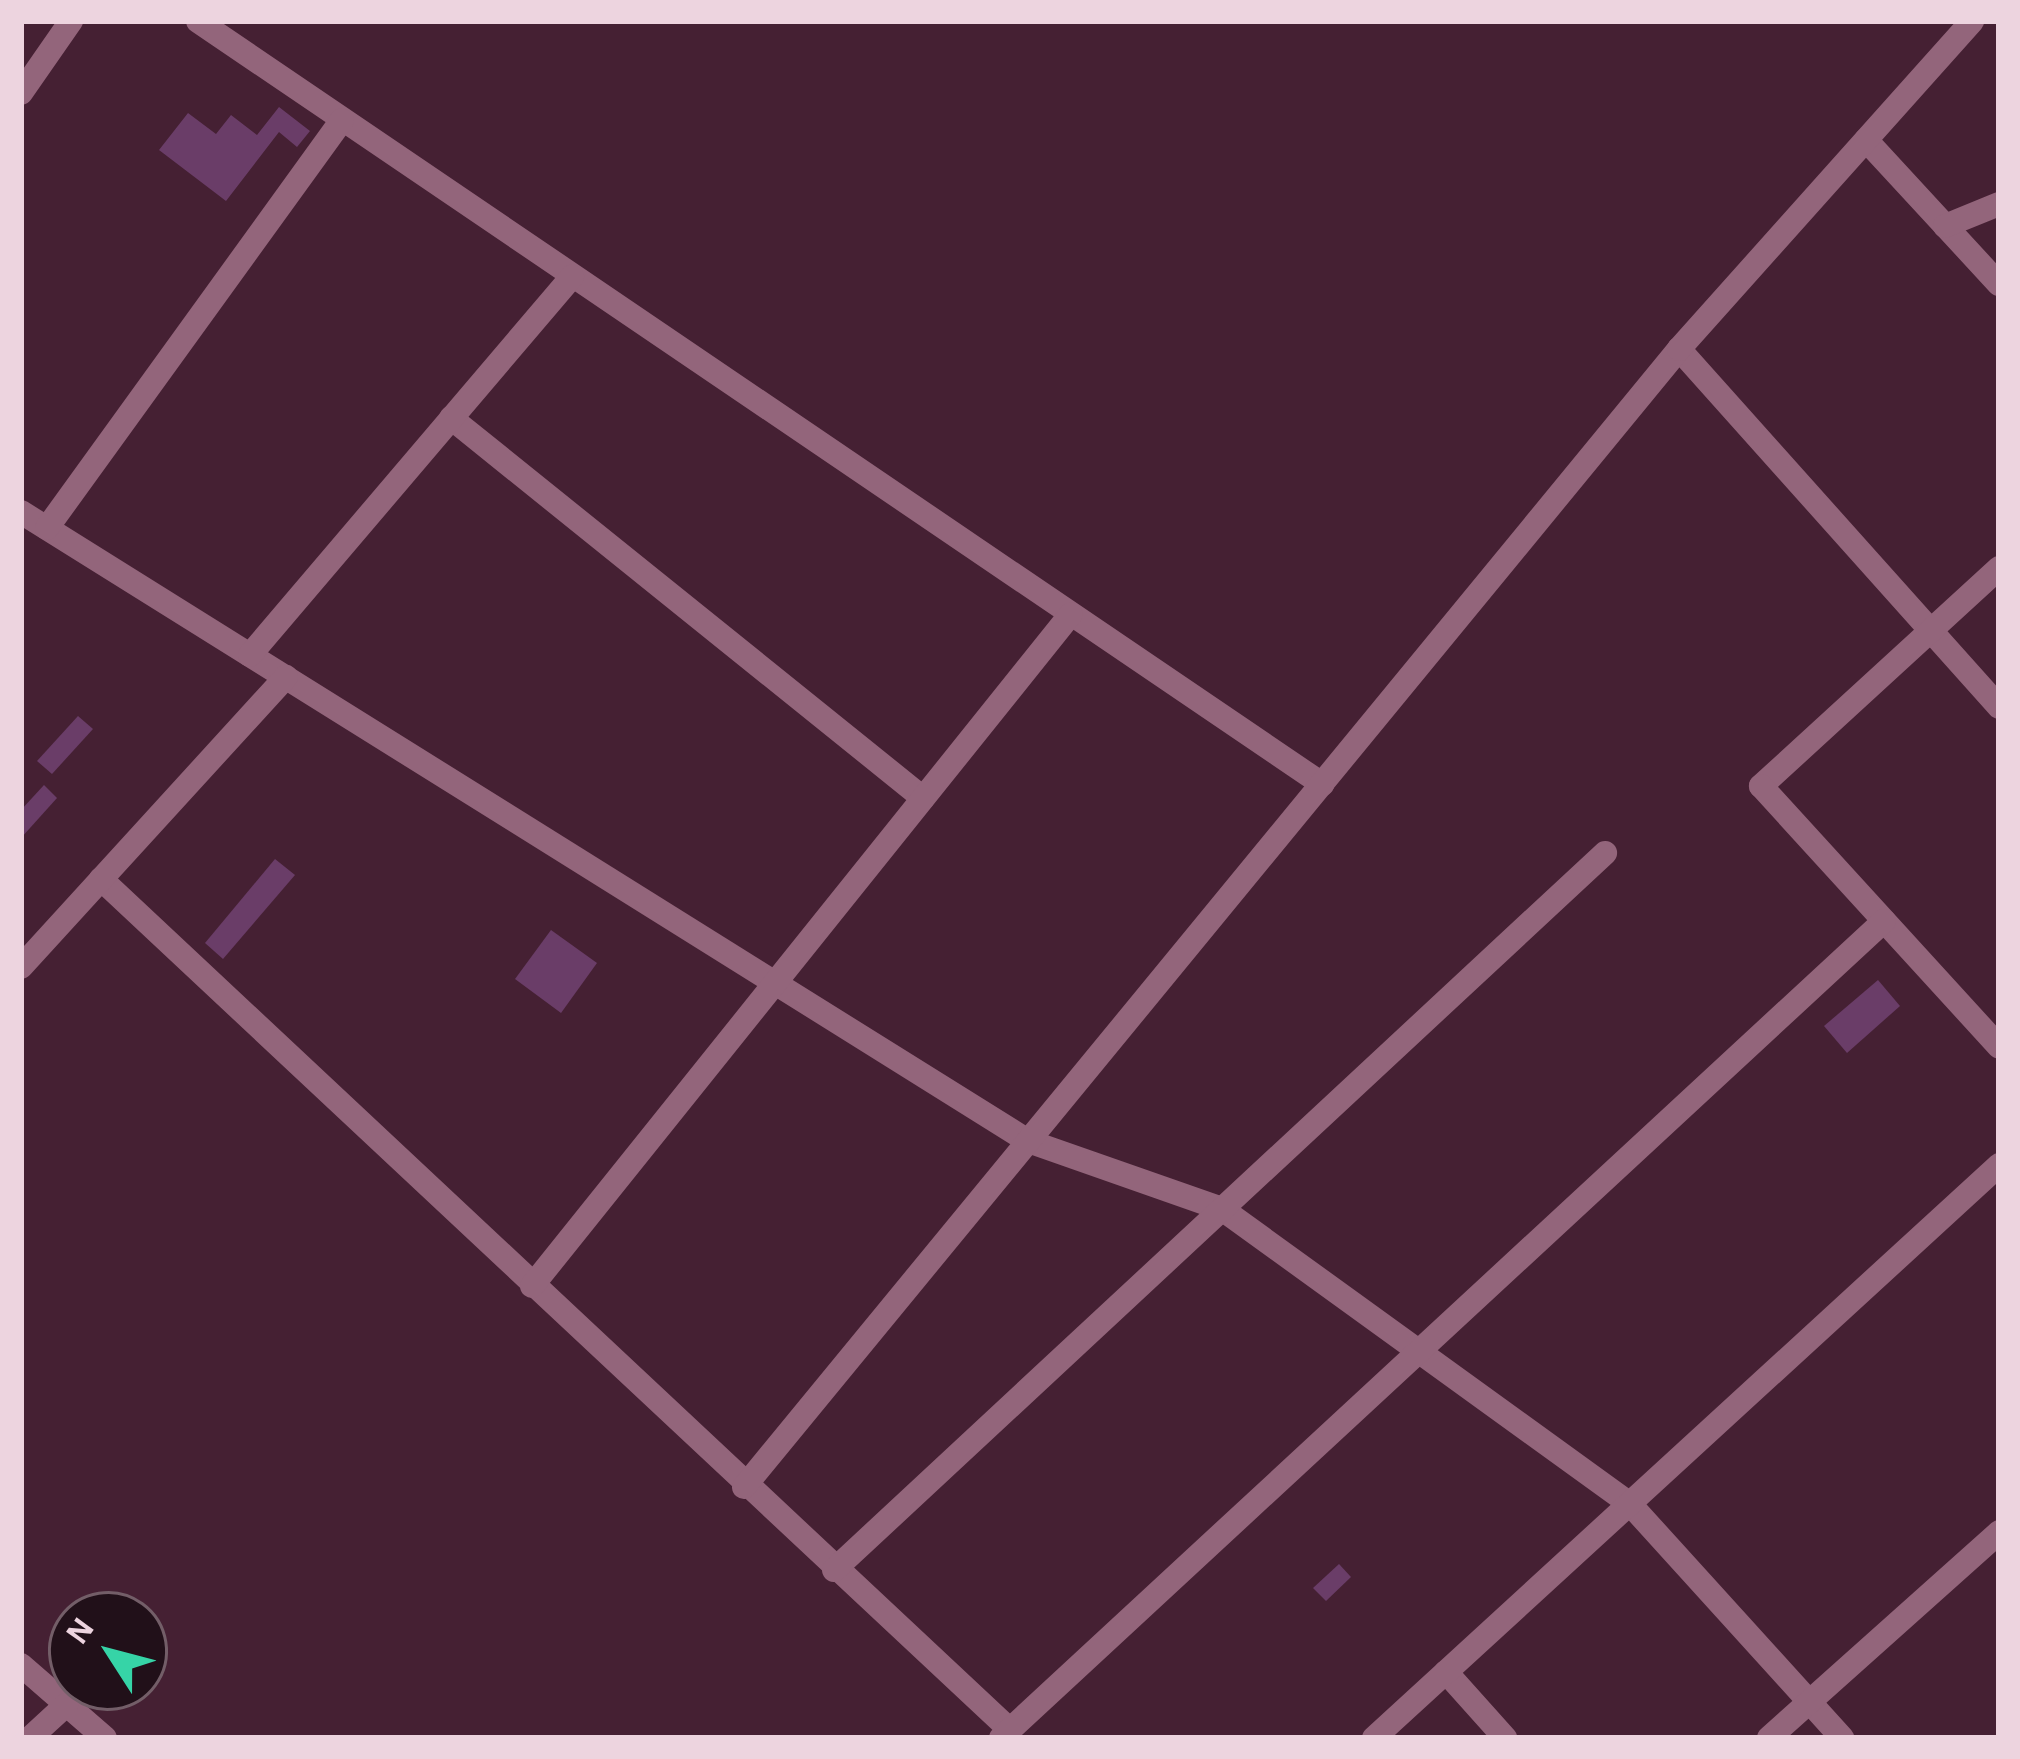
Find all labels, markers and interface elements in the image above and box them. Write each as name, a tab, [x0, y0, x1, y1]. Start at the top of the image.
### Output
north arrow	[48, 1591, 168, 1711]
text: N	[61, 1612, 101, 1650]

